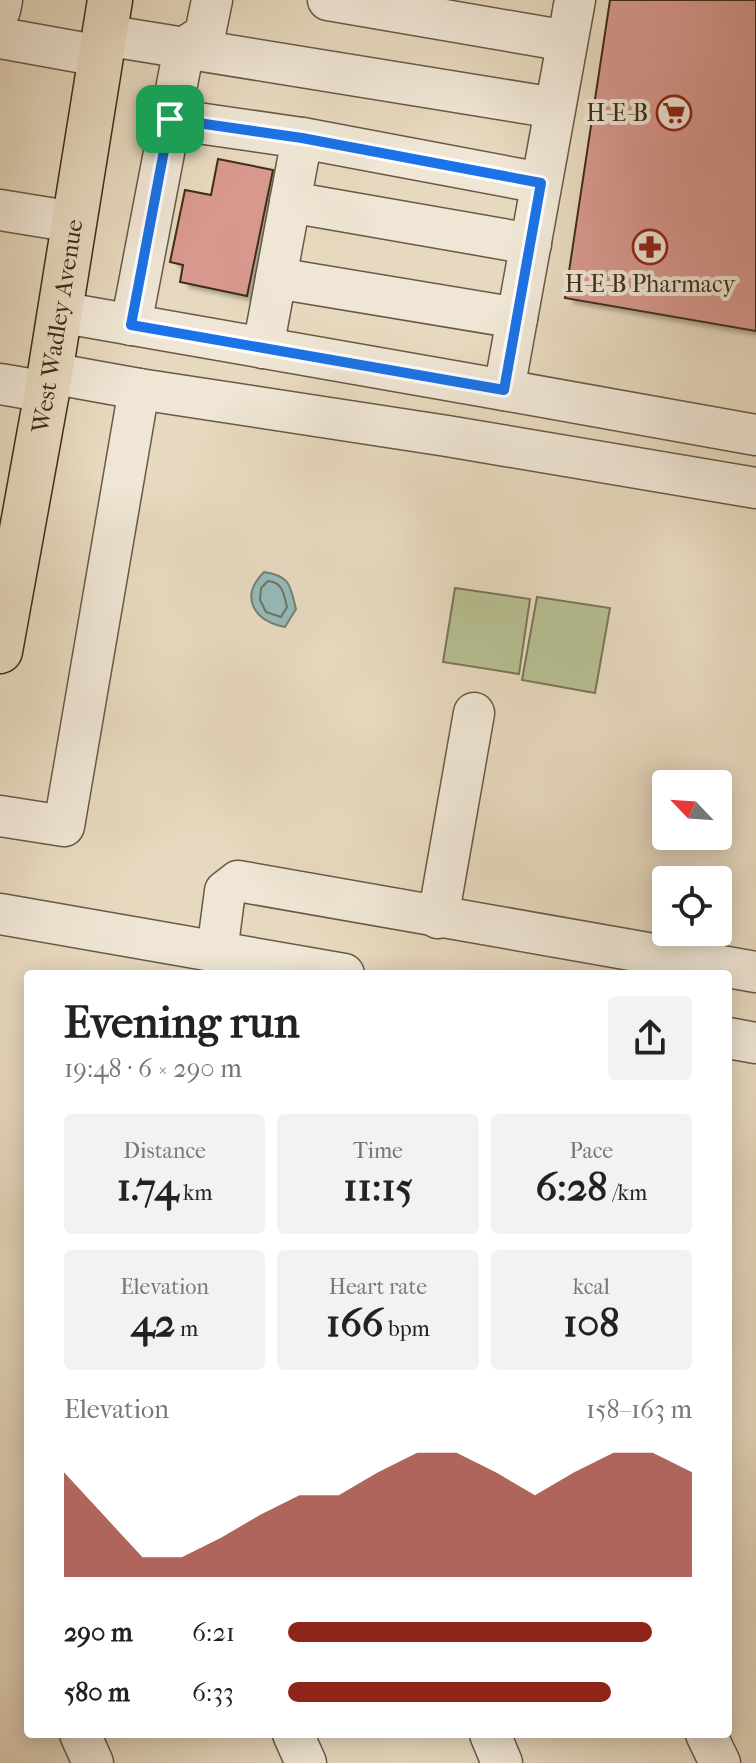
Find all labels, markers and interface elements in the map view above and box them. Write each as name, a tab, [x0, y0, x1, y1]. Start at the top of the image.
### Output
pin	[136, 85, 204, 153]
supermarket icon: H-E-B	[655, 94, 693, 132]
icon: arrive	[148, 97, 192, 141]
place label: H-E-B	[586, 99, 648, 127]
street label: West Wadley Avenue	[26, 217, 89, 436]
pharmacy icon: H-E-B Pharmacy	[631, 228, 669, 266]
place label: H-E-B Pharmacy	[565, 270, 736, 298]
north arrow	[652, 770, 732, 850]
map controls	[652, 770, 732, 946]
button: locate	[652, 866, 732, 946]
button: share	[608, 996, 692, 1080]
text: Evening run	[64, 997, 299, 1048]
text: 19:48 · 6 × 290 m	[64, 1053, 242, 1084]
text: Distance	[123, 1138, 206, 1164]
text: Time	[353, 1138, 403, 1164]
text: Pace	[569, 1138, 613, 1164]
text: 1.74	[117, 1164, 178, 1210]
text: 11:15	[343, 1164, 413, 1210]
text: 6:28	[535, 1164, 607, 1210]
text: km	[178, 1180, 213, 1206]
text: /km	[607, 1180, 647, 1206]
text: Elevation	[120, 1274, 209, 1300]
text: Heart rate	[329, 1274, 427, 1300]
text: kcal	[573, 1274, 610, 1300]
text: 42	[131, 1300, 175, 1346]
text: 166	[326, 1300, 384, 1346]
text: 108	[563, 1300, 619, 1346]
text: m	[175, 1316, 198, 1342]
text: bpm	[384, 1316, 430, 1342]
text: Elevation	[64, 1394, 169, 1425]
text: 158–163 m	[586, 1394, 692, 1425]
text: 290 m	[64, 1617, 133, 1648]
text: 6:21	[192, 1617, 235, 1648]
text: 580 m	[64, 1677, 130, 1708]
text: 6:33	[192, 1677, 234, 1708]

